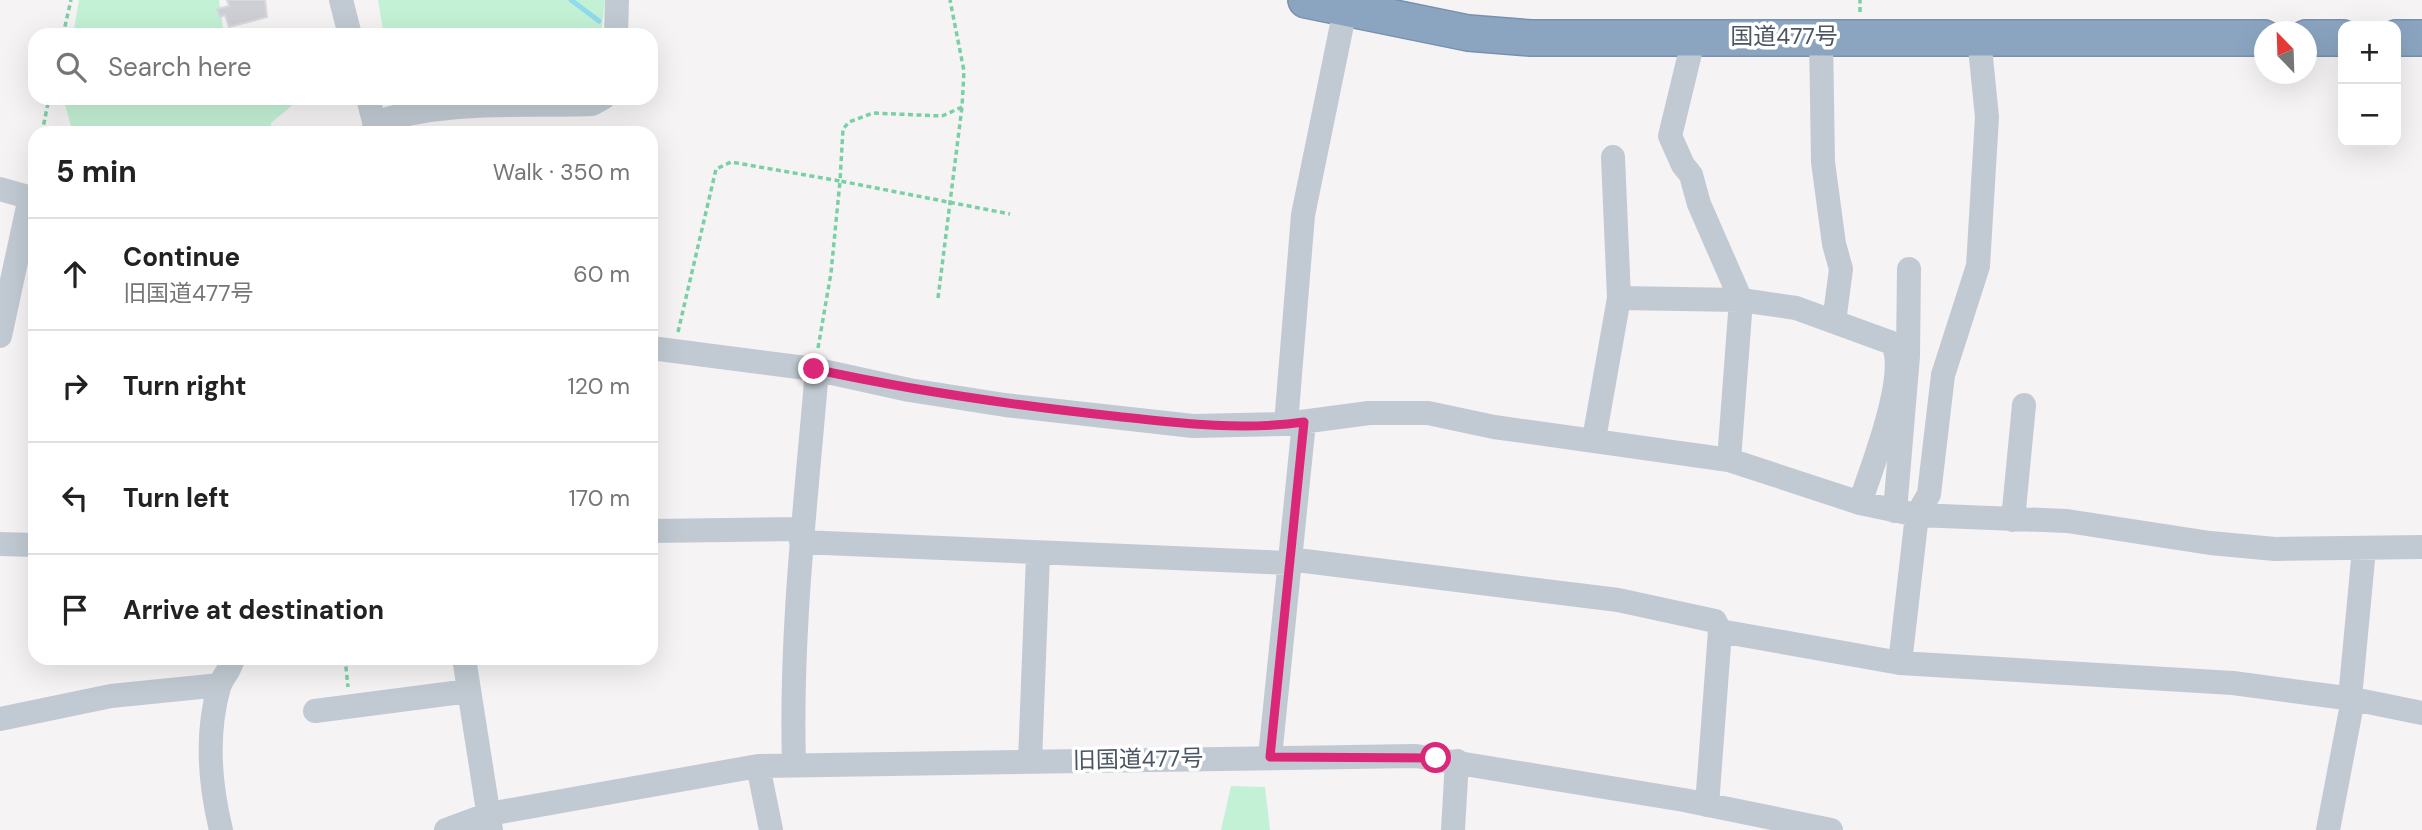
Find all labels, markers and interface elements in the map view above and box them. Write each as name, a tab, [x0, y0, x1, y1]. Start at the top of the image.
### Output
street label: 国道477号	[1730, 21, 1838, 51]
north arrow	[2254, 21, 2317, 84]
map controls	[2338, 21, 2401, 147]
button: +	[2338, 21, 2401, 84]
search box	[28, 28, 658, 105]
icon: search	[52, 48, 90, 86]
text: Search here	[108, 50, 251, 84]
button: −	[2338, 84, 2401, 147]
text: 5 min	[56, 152, 137, 191]
text: Walk · 350 m	[493, 157, 630, 187]
text: Continue	[123, 240, 240, 274]
icon: ahead	[56, 255, 94, 293]
text: 60 m	[573, 259, 630, 289]
text: 旧国道477号	[123, 278, 254, 308]
route end	[798, 353, 829, 384]
icon: right	[56, 367, 94, 405]
text: Turn right	[123, 369, 247, 403]
text: 120 m	[567, 371, 630, 401]
icon: left	[56, 479, 94, 517]
text: Turn left	[123, 481, 230, 515]
text: 170 m	[569, 483, 630, 513]
icon: arrive	[56, 591, 94, 629]
text: Arrive at destination	[123, 593, 384, 627]
route start	[1420, 742, 1451, 773]
street label: 旧国道477号	[1072, 743, 1204, 775]

